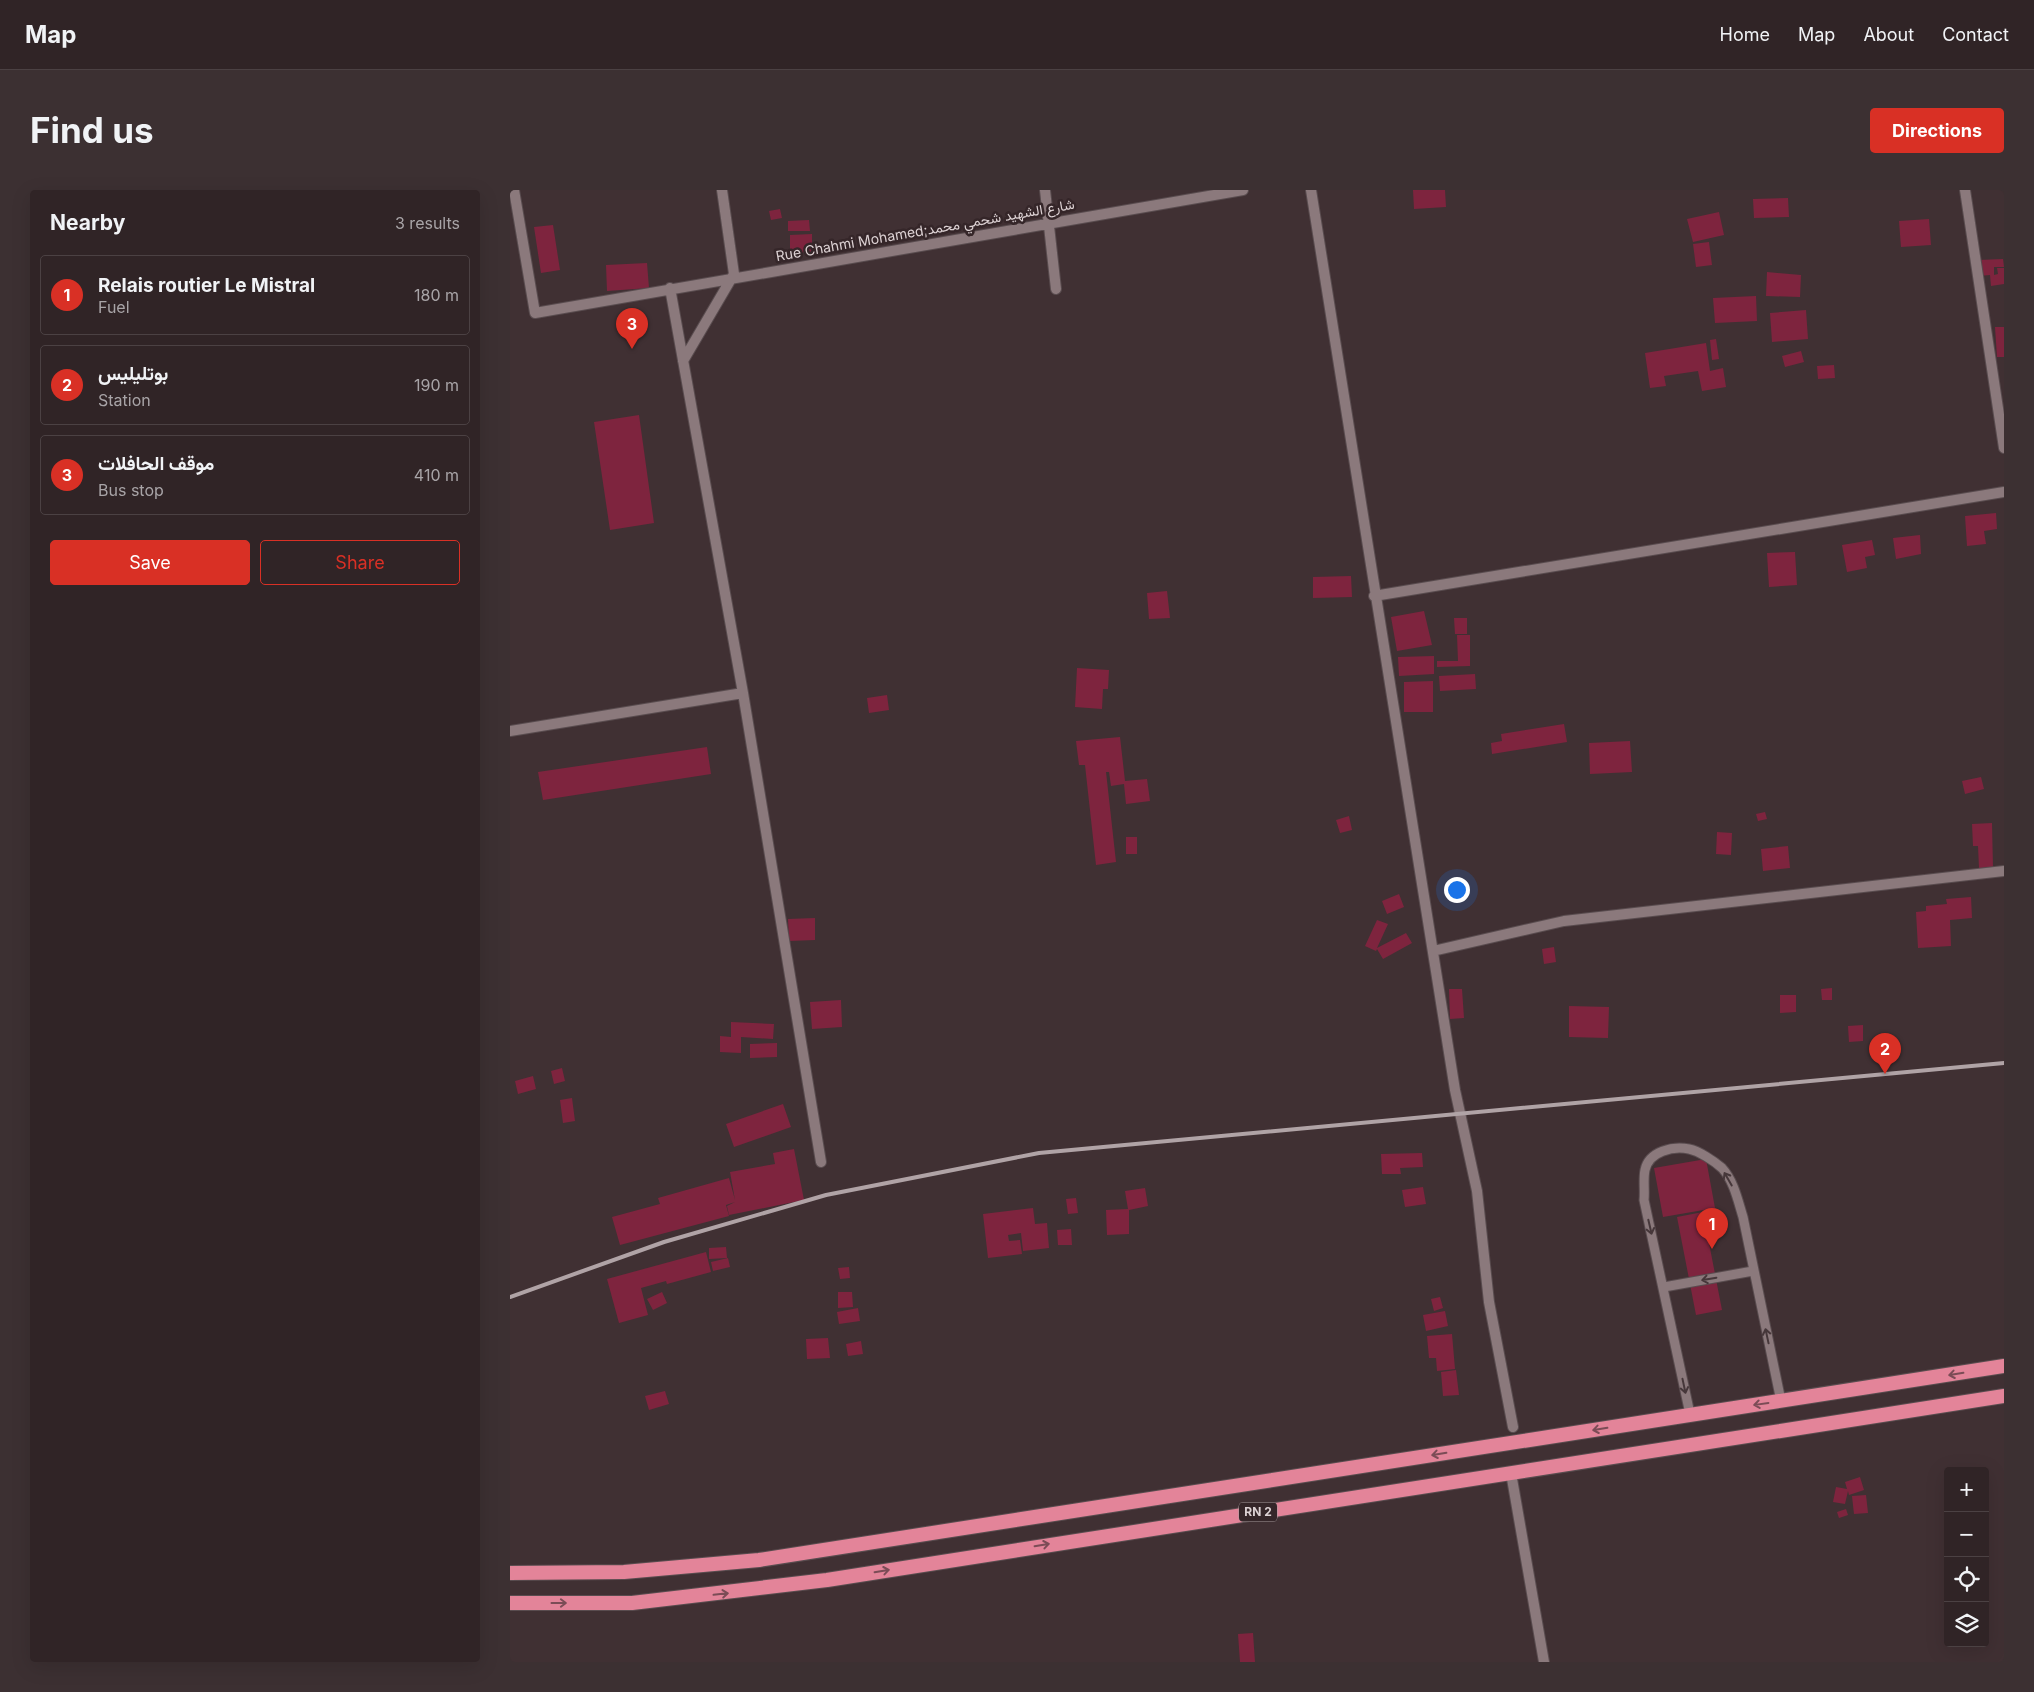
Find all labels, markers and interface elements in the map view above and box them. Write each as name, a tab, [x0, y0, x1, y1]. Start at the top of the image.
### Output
text: Map	[25, 20, 76, 49]
text: Home	[1720, 24, 1770, 45]
text: Map	[1798, 24, 1835, 45]
text: About	[1863, 24, 1914, 45]
text: Contact	[1942, 24, 2009, 45]
button: Directions	[1870, 108, 2004, 153]
text: Find us	[30, 109, 154, 151]
street label: Rue Chahmi Mohamed;شارع الشهيد شحمي محمد	[774, 195, 1076, 268]
text: Nearby	[50, 210, 125, 235]
text: 3 results	[395, 213, 460, 233]
text: Relais routier Le Mistral	[98, 274, 315, 297]
text: 1	[64, 285, 70, 305]
text: 180 m	[414, 285, 459, 305]
text: Fuel	[98, 297, 130, 317]
pin: 3	[616, 308, 648, 349]
text: بوتليليس	[98, 362, 168, 385]
text: 2	[62, 375, 72, 395]
text: 190 m	[414, 375, 459, 395]
text: Station	[98, 390, 151, 410]
text: موقف الحافلات	[98, 452, 214, 475]
text: 3	[62, 465, 72, 485]
text: 410 m	[414, 465, 459, 485]
text: Bus stop	[98, 480, 164, 500]
button: Save	[50, 540, 250, 585]
button: Share	[260, 540, 460, 585]
your location	[1444, 877, 1470, 903]
pin: 2	[1869, 1033, 1901, 1074]
one-way arrow	[1723, 1172, 1733, 1186]
pin: 1	[1696, 1208, 1728, 1249]
one-way arrow	[1646, 1219, 1656, 1235]
one-way arrow	[1701, 1275, 1717, 1285]
one-way arrow	[1762, 1328, 1771, 1344]
one-way arrow	[1948, 1369, 1964, 1379]
one-way arrow	[1680, 1378, 1690, 1394]
one-way arrow	[1753, 1399, 1769, 1409]
one-way arrow	[1592, 1424, 1608, 1434]
one-way arrow	[1432, 1449, 1448, 1459]
map controls	[1944, 1467, 1989, 1647]
button: +	[1944, 1467, 1989, 1512]
road number: RN 2	[1239, 1502, 1277, 1521]
button: −	[1944, 1512, 1989, 1557]
one-way arrow	[1034, 1540, 1050, 1550]
button: locate	[1944, 1557, 1989, 1602]
one-way arrow	[873, 1566, 889, 1576]
one-way arrow	[713, 1589, 729, 1599]
one-way arrow	[550, 1598, 566, 1608]
button: layers	[1944, 1602, 1989, 1647]

